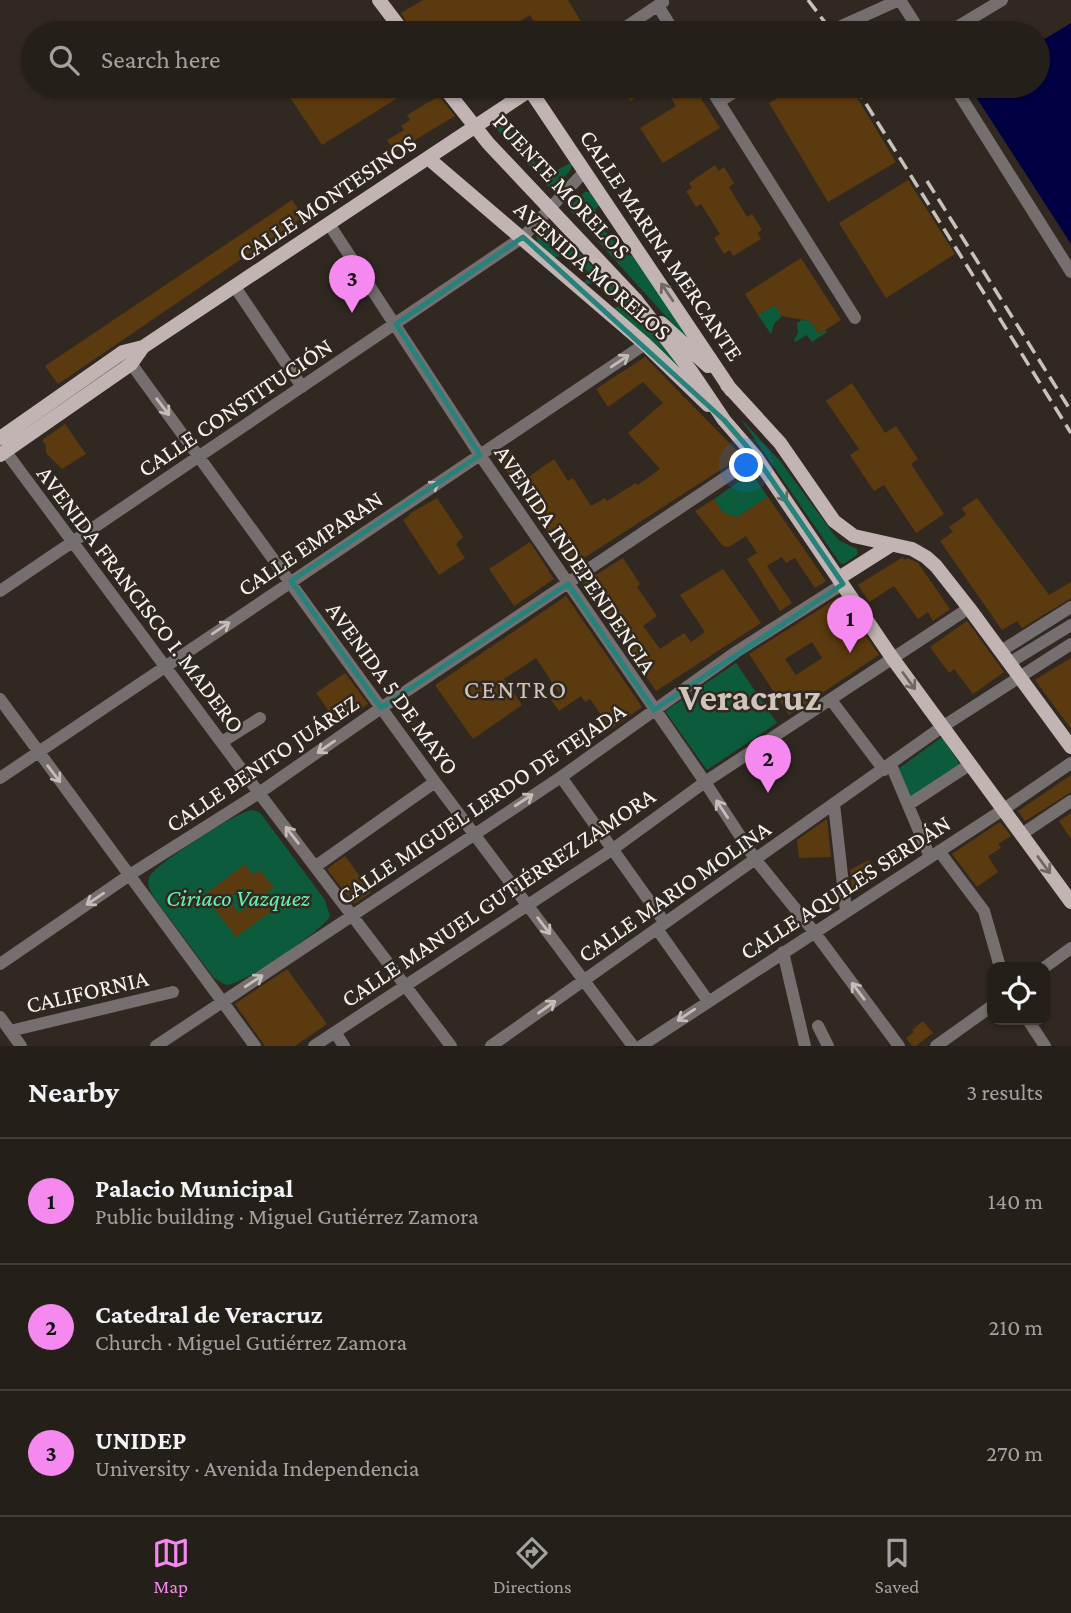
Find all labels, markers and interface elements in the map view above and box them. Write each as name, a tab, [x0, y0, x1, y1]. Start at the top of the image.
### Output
search box	[21, 21, 1050, 98]
icon: search	[45, 41, 83, 79]
text: Search here	[101, 45, 220, 74]
street label: PUENTE MORELOS	[488, 108, 636, 264]
street label: CALLE MARINA MERCANTE	[575, 125, 749, 365]
street label: CALLE MONTESINOS	[233, 129, 421, 267]
street label: AVENIDA MORELOS	[509, 195, 677, 345]
pin: 3	[329, 255, 375, 313]
one-way arrow	[660, 283, 674, 302]
street label: CALLE CONSTITUCIÓN	[133, 332, 337, 482]
one-way arrow	[609, 354, 629, 368]
one-way arrow	[156, 397, 171, 416]
street label: AVENIDA INDEPENDENCIA	[489, 440, 663, 679]
your location	[729, 448, 763, 482]
street label: AVENIDA FRANCISCO I. MADERO	[32, 460, 250, 738]
one-way arrow	[420, 481, 440, 495]
one-way arrow	[774, 483, 788, 503]
street label: CALLE EMPARAN	[232, 485, 388, 601]
pin: 1	[827, 595, 873, 653]
street label: AVENIDA 5 DE MAYO	[321, 596, 465, 780]
one-way arrow	[211, 621, 230, 635]
one-way arrow	[901, 672, 916, 691]
district label: CENTRO	[464, 675, 568, 704]
district label: Veracruz	[678, 676, 821, 718]
street label: CALLE BENITO JUÁREZ	[161, 689, 363, 837]
street label: CALLE MIGUEL LERDO DE TEJADA	[332, 696, 630, 910]
pin: 2	[745, 735, 791, 793]
one-way arrow	[317, 740, 336, 754]
one-way arrow	[47, 764, 62, 782]
street label: CALLE MANUEL GUTIÉRREZ ZAMORA	[336, 781, 660, 1012]
one-way arrow	[514, 793, 534, 807]
one-way arrow	[715, 800, 730, 819]
street label: CALLE AQUILES SERDÁN	[735, 809, 955, 965]
street label: CALLE MARIO MOLINA	[573, 814, 776, 968]
one-way arrow	[285, 827, 300, 845]
one-way arrow	[1036, 855, 1051, 874]
park label: Ciriaco Vazquez	[166, 884, 311, 911]
one-way arrow	[86, 892, 105, 906]
one-way arrow	[536, 917, 551, 936]
map controls	[987, 962, 1050, 1025]
button: locate	[987, 962, 1050, 1025]
street label: CALIFORNIA	[23, 964, 151, 1018]
one-way arrow	[243, 974, 263, 988]
one-way arrow	[851, 982, 865, 1001]
one-way arrow	[537, 1000, 556, 1014]
one-way arrow	[677, 1008, 696, 1023]
text: Nearby	[28, 1075, 119, 1108]
text: 3 results	[966, 1079, 1043, 1105]
text: Palacio Municipal	[95, 1174, 293, 1203]
text: 1	[47, 1188, 55, 1214]
text: 140 m	[988, 1188, 1043, 1214]
text: Public building · Miguel Gutiérrez Zamora	[95, 1203, 479, 1229]
text: Catedral de Veracruz	[95, 1300, 323, 1329]
text: 2	[45, 1314, 57, 1340]
text: 210 m	[989, 1314, 1043, 1340]
text: Church · Miguel Gutiérrez Zamora	[95, 1329, 407, 1355]
text: UNIDEP	[95, 1426, 186, 1455]
text: 3	[45, 1440, 57, 1466]
text: 270 m	[986, 1440, 1043, 1466]
text: University · Avenida Independencia	[95, 1455, 419, 1481]
tab: Map	[152, 1534, 190, 1597]
tab: Directions	[493, 1534, 572, 1597]
tab: Saved	[875, 1534, 919, 1597]

